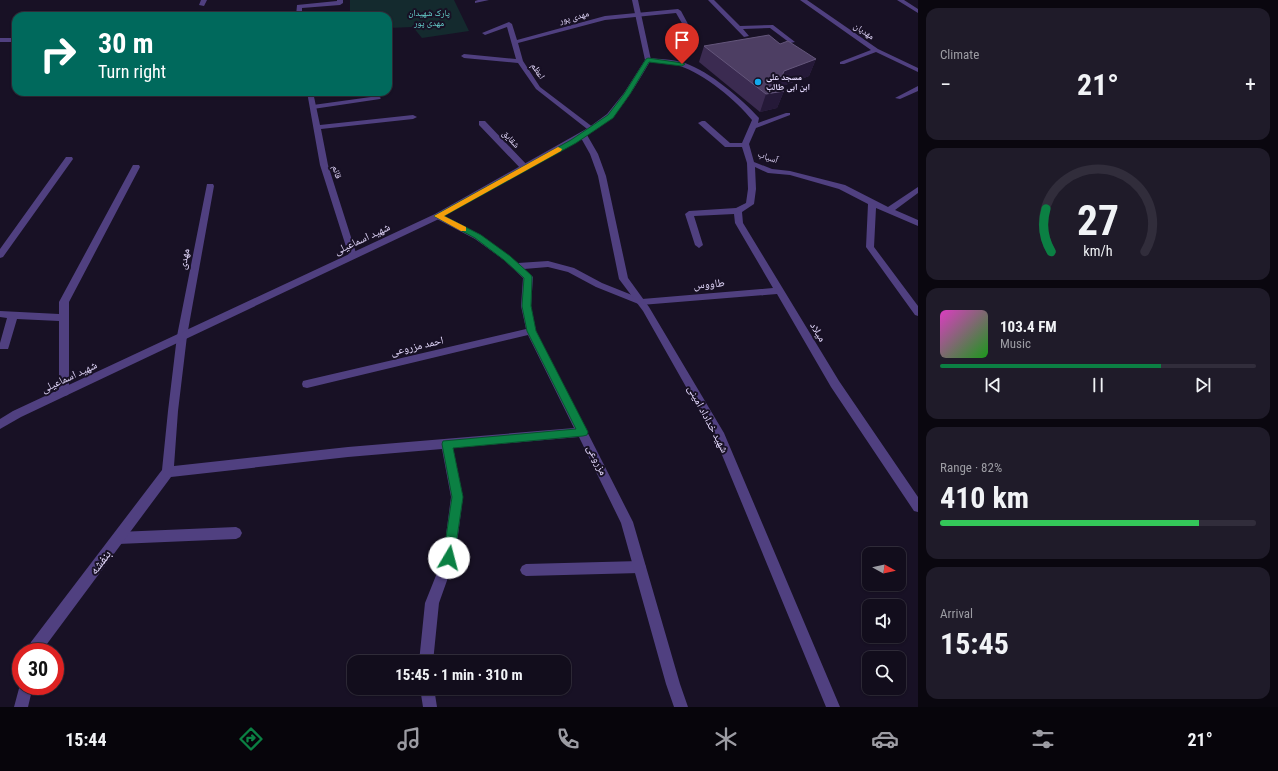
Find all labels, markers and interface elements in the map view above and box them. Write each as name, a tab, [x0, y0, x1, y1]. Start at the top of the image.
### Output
park label: پارک شهیدان مهدی پور	[408, 8, 450, 29]
street label: مهدی پور	[557, 8, 590, 27]
street label: مهدیان	[852, 21, 876, 42]
pin	[665, 23, 699, 64]
text: 30 m	[98, 27, 154, 60]
icon: right	[32, 28, 84, 80]
icon: arrive	[671, 29, 693, 51]
text: Climate	[940, 47, 979, 62]
text: Turn right	[98, 61, 166, 82]
street label: اعظم	[528, 61, 547, 81]
text: 21°	[1077, 67, 1119, 102]
place label: مسجد علی ابن ابی طالب	[766, 72, 810, 93]
text: −	[940, 72, 951, 97]
text: +	[1245, 72, 1256, 97]
marker: مسجد علی ابن ابی طالب	[753, 77, 763, 87]
street label: شقایق	[500, 128, 522, 150]
street label: آسیاب	[757, 149, 780, 166]
street label: قائم	[329, 164, 344, 180]
text: 27	[1077, 195, 1119, 244]
street label: شهید اسماعیلی	[332, 220, 392, 258]
text: km/h	[1083, 242, 1113, 258]
street label: مهدی	[176, 247, 192, 271]
street label: طاووس	[693, 276, 725, 292]
text: 103.4 FM	[1000, 318, 1057, 336]
street label: میلاد	[807, 320, 829, 344]
street label: احمد مزروعی	[389, 334, 445, 358]
text: Music	[1000, 336, 1031, 351]
street label: شهید اسماعیلی	[39, 358, 99, 396]
icon: previous	[982, 374, 1004, 396]
icon: pause	[1087, 374, 1109, 396]
icon: next	[1192, 374, 1214, 396]
street label: شهید خداداد امینی	[685, 383, 731, 455]
street label: مزروعی	[584, 443, 610, 477]
text: Range · 82%	[940, 460, 1002, 475]
text: 410 km	[940, 480, 1029, 515]
position arrow	[428, 537, 470, 579]
street label: بنفشه	[86, 547, 114, 578]
north arrow	[862, 547, 906, 591]
map controls	[862, 547, 906, 695]
button: sound	[862, 599, 906, 643]
text: Arrival	[940, 606, 973, 621]
text: 15:45	[940, 626, 1009, 661]
speed limit sign: 30	[12, 643, 64, 695]
button: search	[862, 651, 906, 695]
text: 15:45 · 1 min · 310 m	[395, 666, 523, 684]
icon: directions	[237, 725, 265, 753]
icon: music	[395, 725, 423, 753]
icon: phone	[554, 725, 582, 753]
icon: climate	[712, 725, 740, 753]
icon: car	[871, 725, 899, 753]
icon: filters	[1029, 725, 1057, 753]
text: 15:44	[65, 729, 107, 750]
text: 21°	[1187, 729, 1213, 750]

